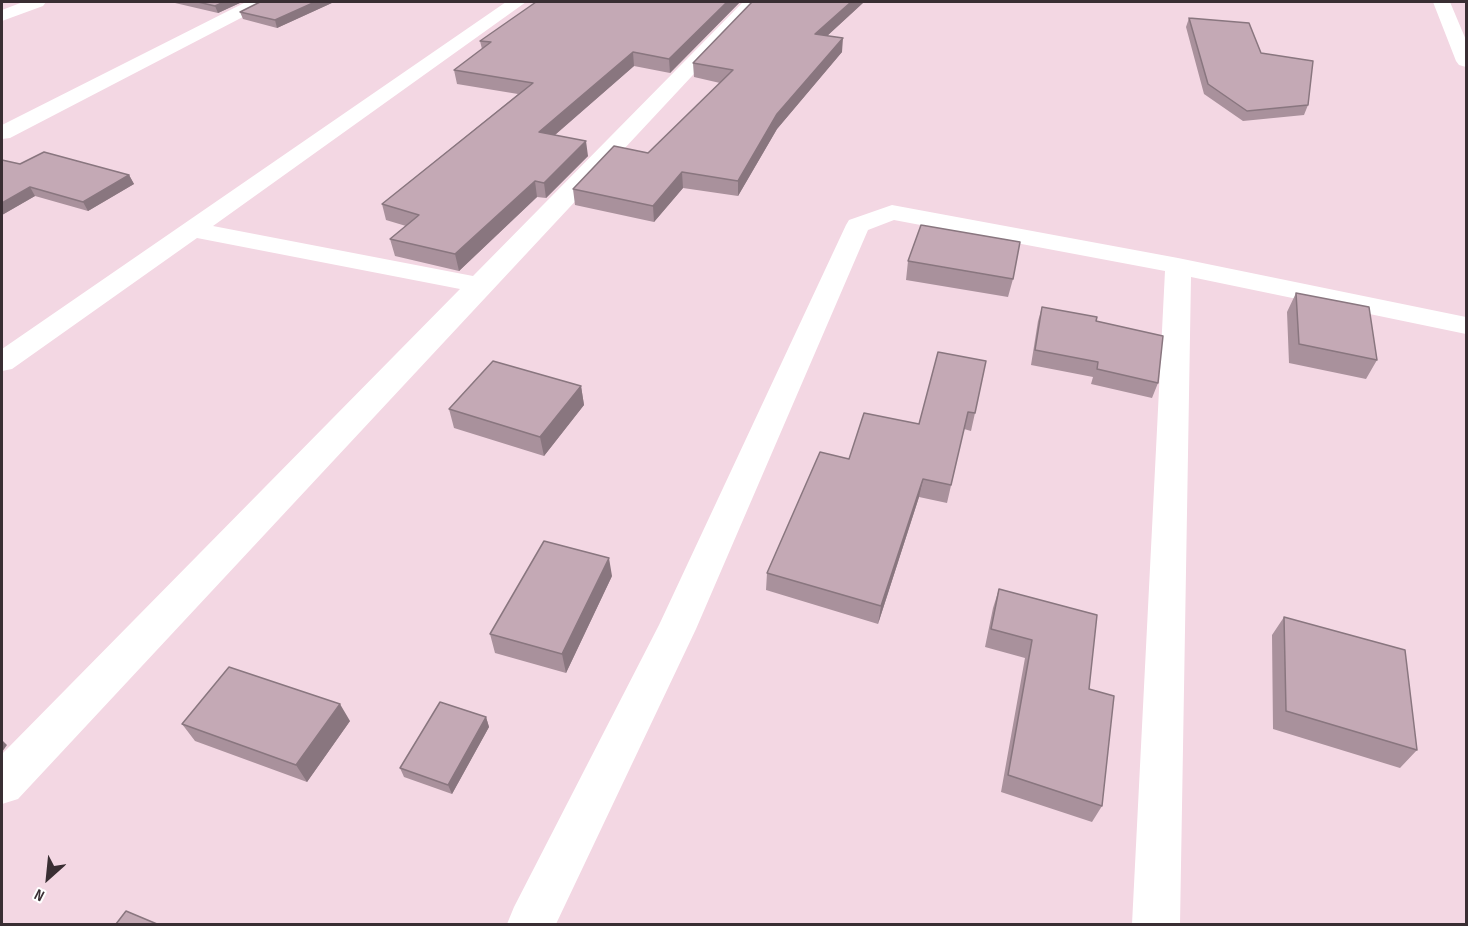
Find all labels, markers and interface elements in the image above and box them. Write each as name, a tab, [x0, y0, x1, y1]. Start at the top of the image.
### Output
north arrow	[18, 848, 78, 908]
text: N	[31, 884, 48, 905]

